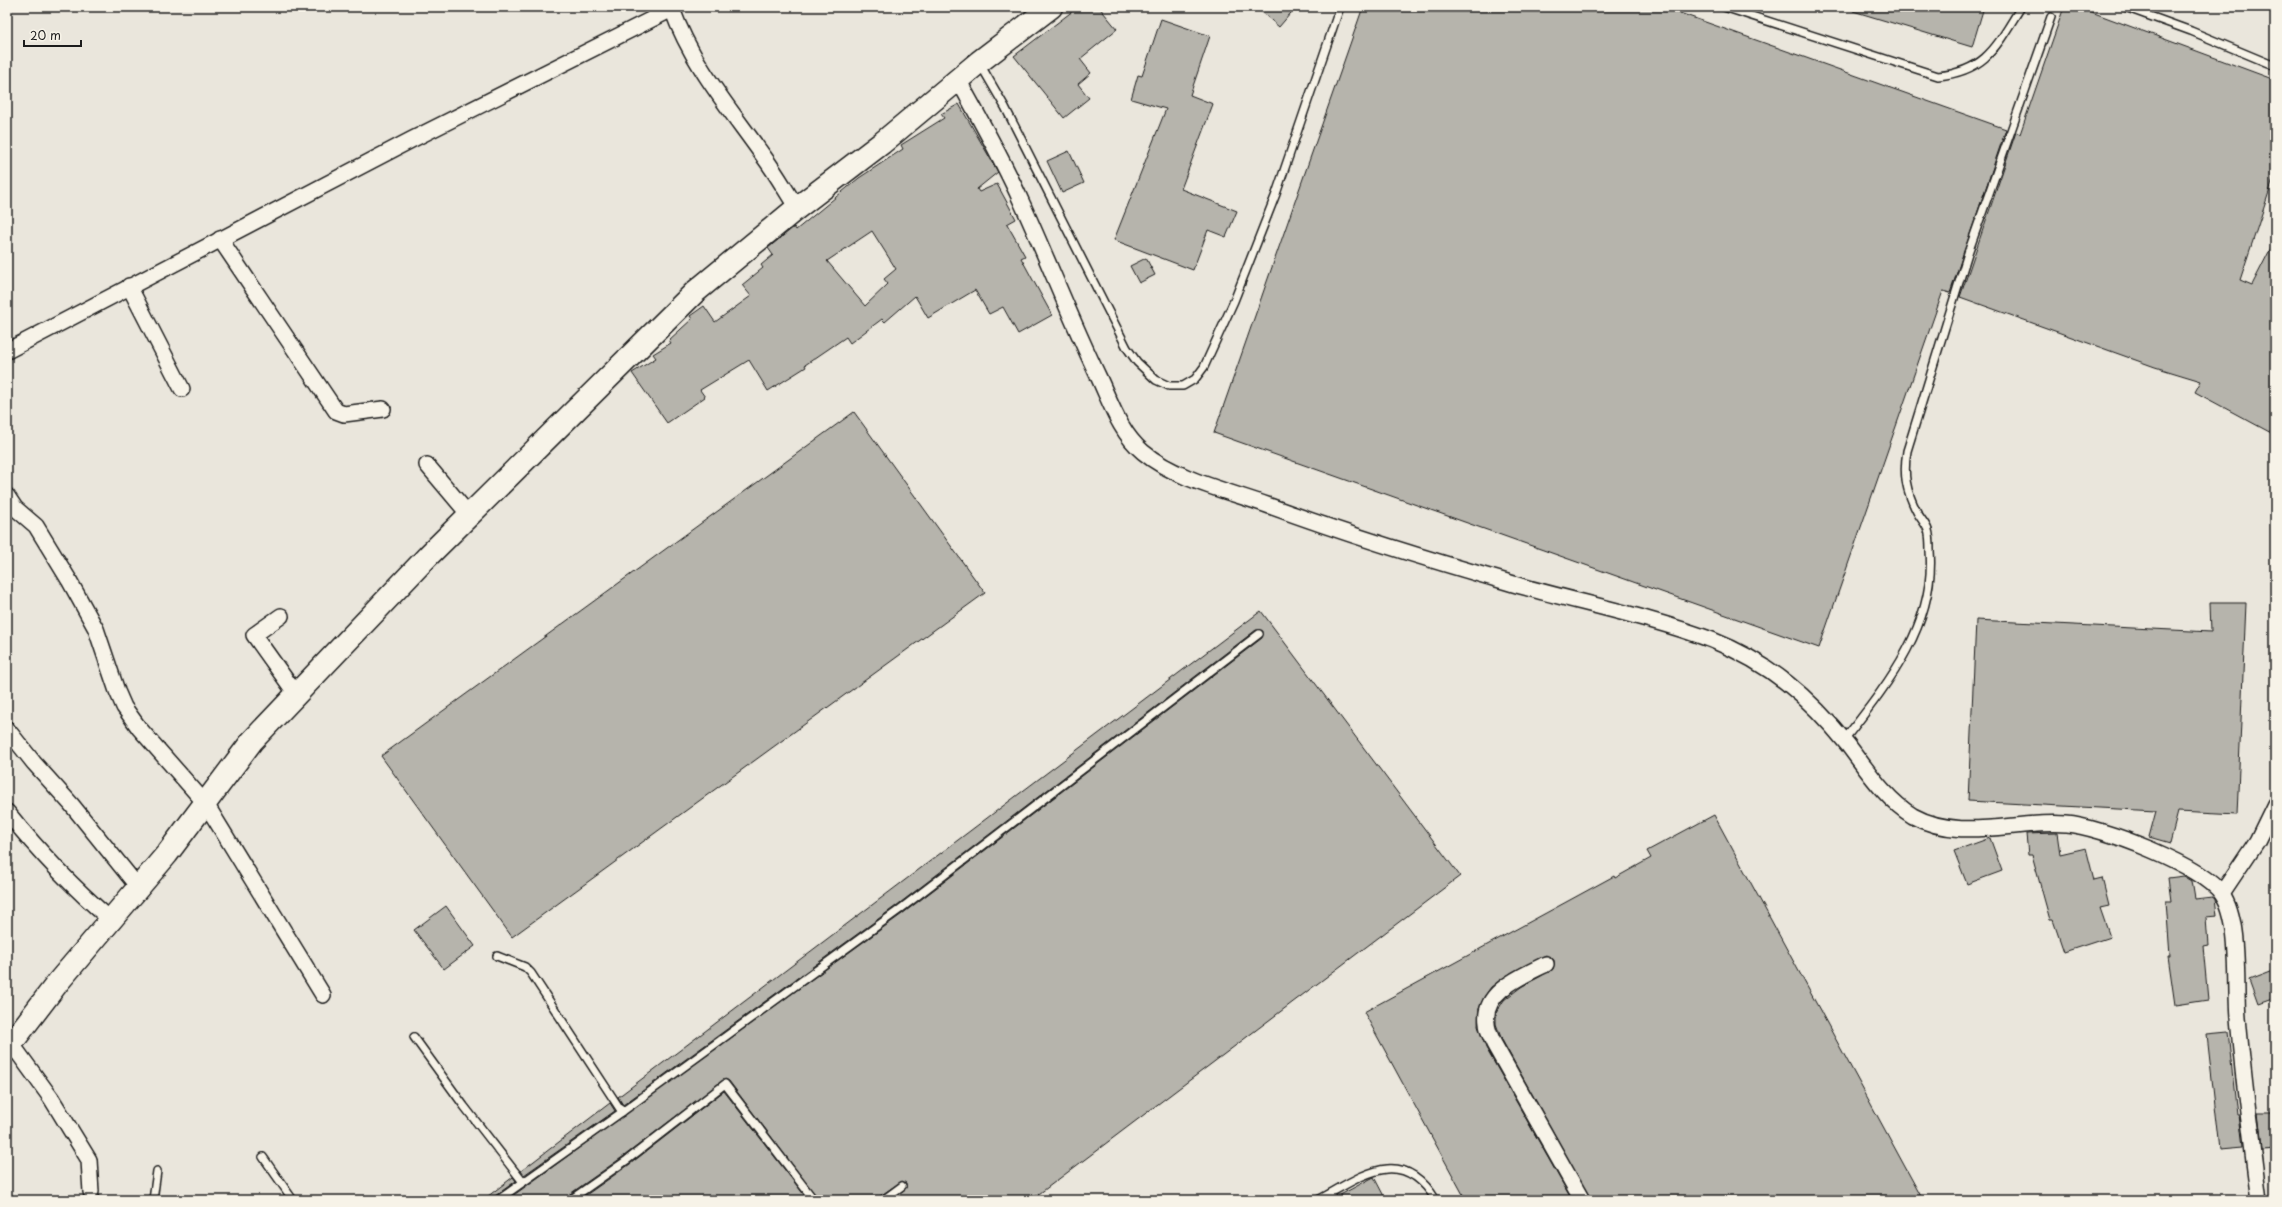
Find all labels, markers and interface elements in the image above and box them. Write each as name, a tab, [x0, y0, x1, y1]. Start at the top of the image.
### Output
scale bar	[24, 22, 81, 48]
text: 20 m	[30, 26, 61, 44]

